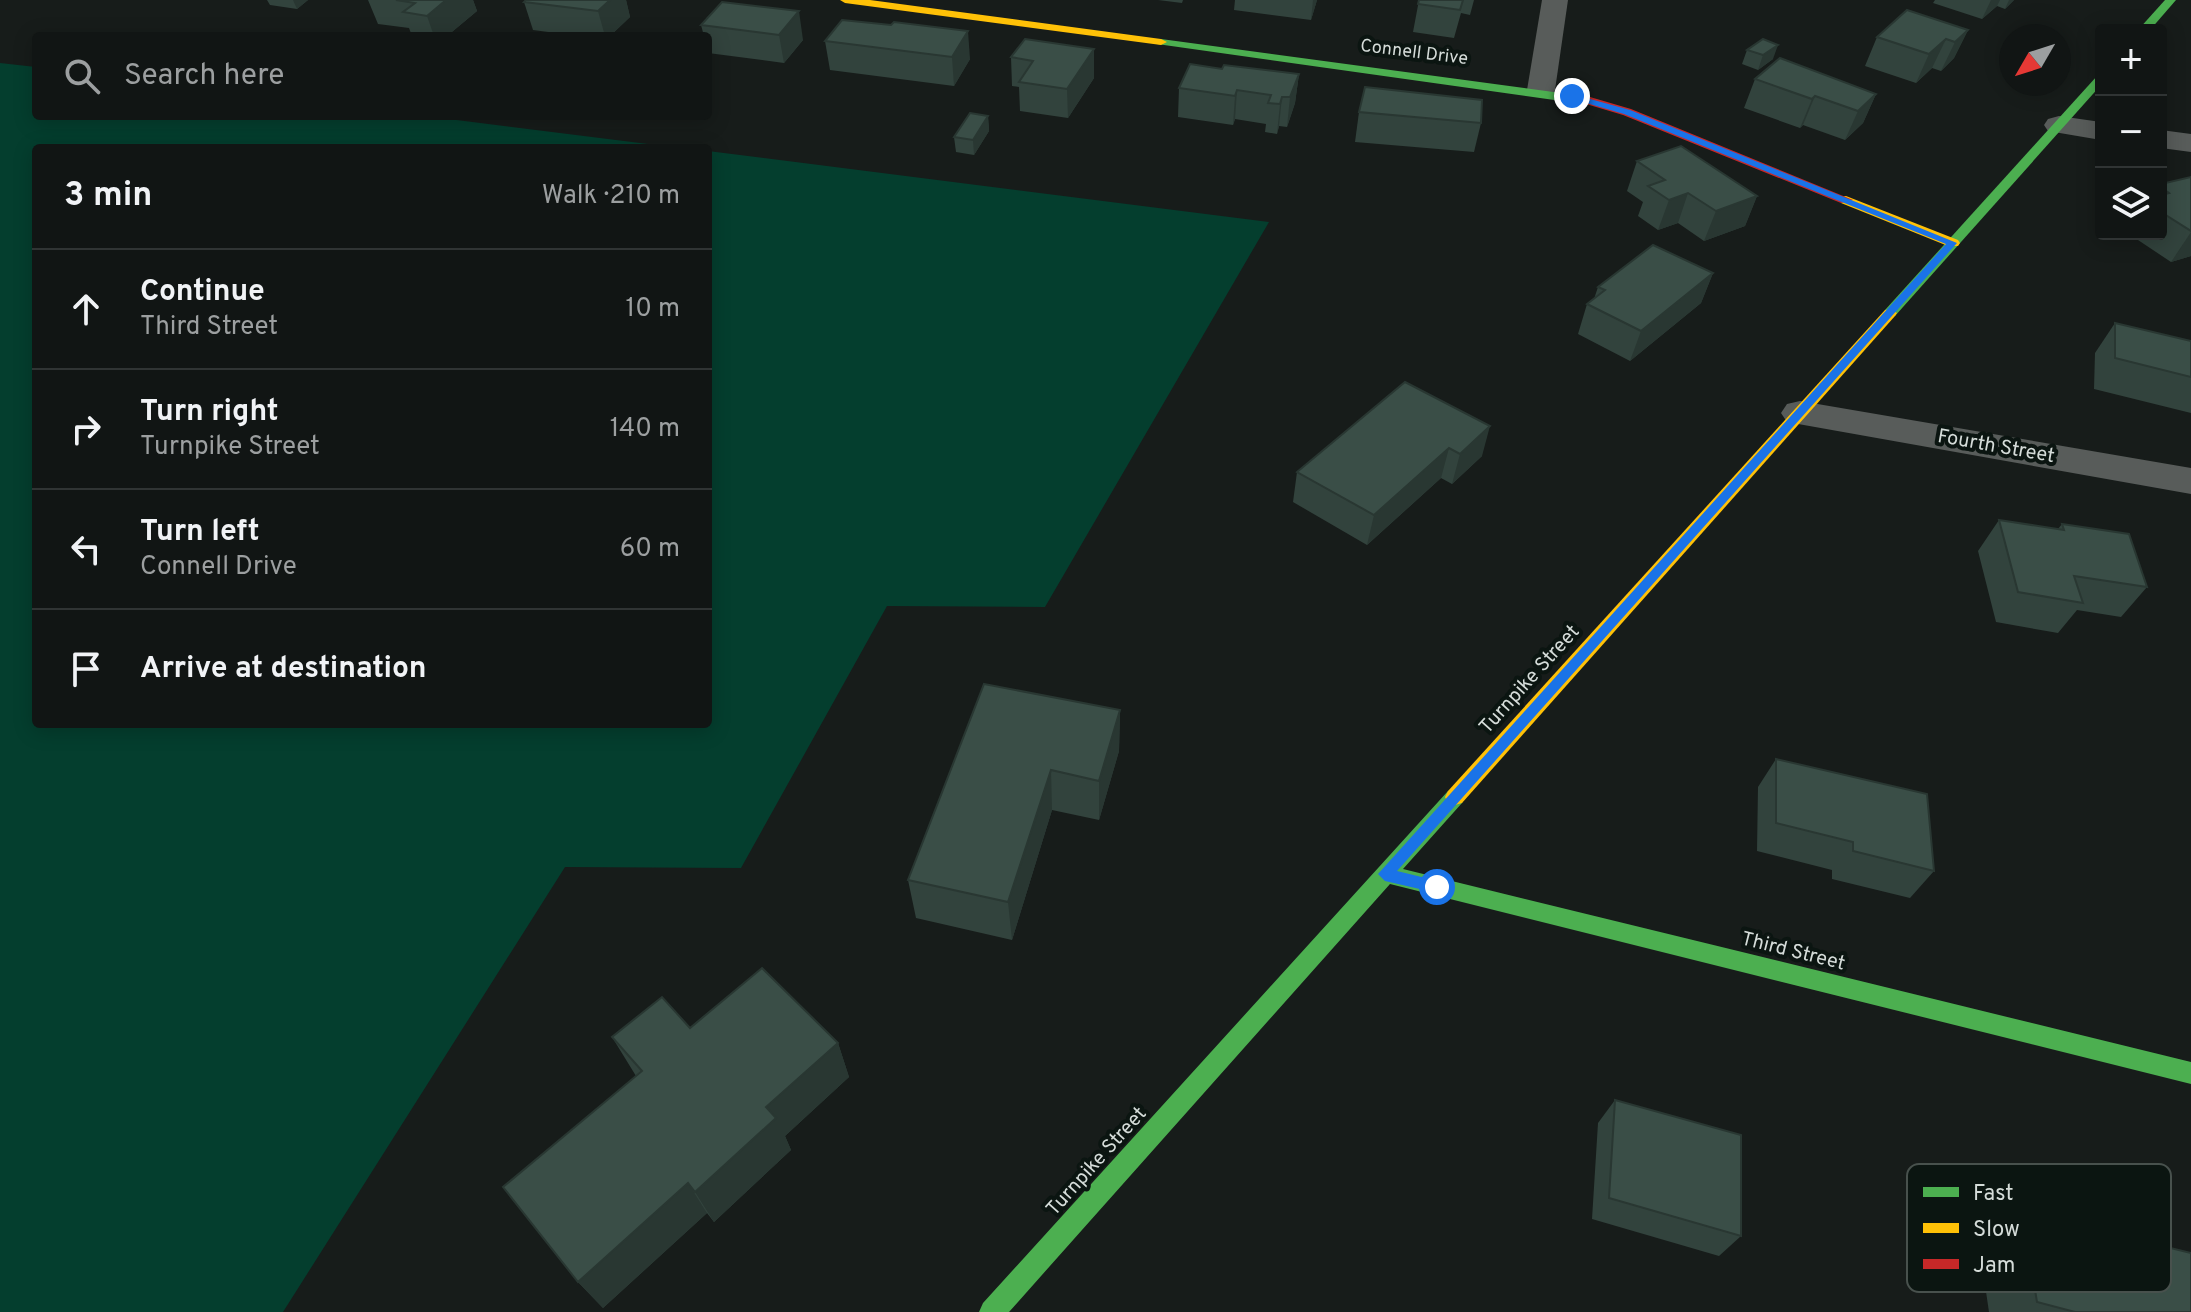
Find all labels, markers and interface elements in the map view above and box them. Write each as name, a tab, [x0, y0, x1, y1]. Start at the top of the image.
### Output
north arrow	[1999, 24, 2071, 96]
map controls	[2095, 24, 2167, 240]
button: +	[2095, 24, 2167, 96]
search box	[32, 32, 712, 120]
street label: Connell Drive	[1359, 35, 1469, 71]
icon: search	[60, 54, 104, 98]
text: Search here	[124, 58, 284, 95]
route end	[1554, 78, 1590, 114]
button: −	[2095, 96, 2167, 168]
button: layers	[2095, 168, 2167, 240]
text: 3 min	[64, 175, 152, 218]
text: Walk · 210 m	[542, 180, 680, 213]
text: Continue	[140, 274, 265, 311]
icon: ahead	[64, 287, 108, 331]
text: 10 m	[625, 293, 680, 326]
text: Third Street	[140, 311, 278, 344]
text: Turn right	[140, 394, 278, 431]
icon: right	[64, 407, 108, 451]
text: 140 m	[610, 413, 680, 446]
street label: Fourth Street	[1935, 424, 2057, 470]
text: Turnpike Street	[140, 431, 320, 464]
text: Turn left	[140, 514, 260, 551]
icon: left	[64, 527, 108, 571]
text: 60 m	[620, 533, 680, 566]
text: Connell Drive	[140, 551, 297, 584]
street label: Turnpike Street	[1474, 620, 1586, 740]
icon: arrive	[64, 647, 108, 691]
text: Arrive at destination	[140, 651, 426, 688]
route start	[1419, 869, 1455, 905]
street label: Third Street	[1738, 927, 1848, 977]
street label: Turnpike Street	[1041, 1102, 1153, 1222]
legend	[1907, 1164, 2171, 1292]
text: Fast	[1973, 1181, 2014, 1208]
text: Slow	[1973, 1217, 2020, 1244]
text: Jam	[1973, 1253, 2016, 1280]

